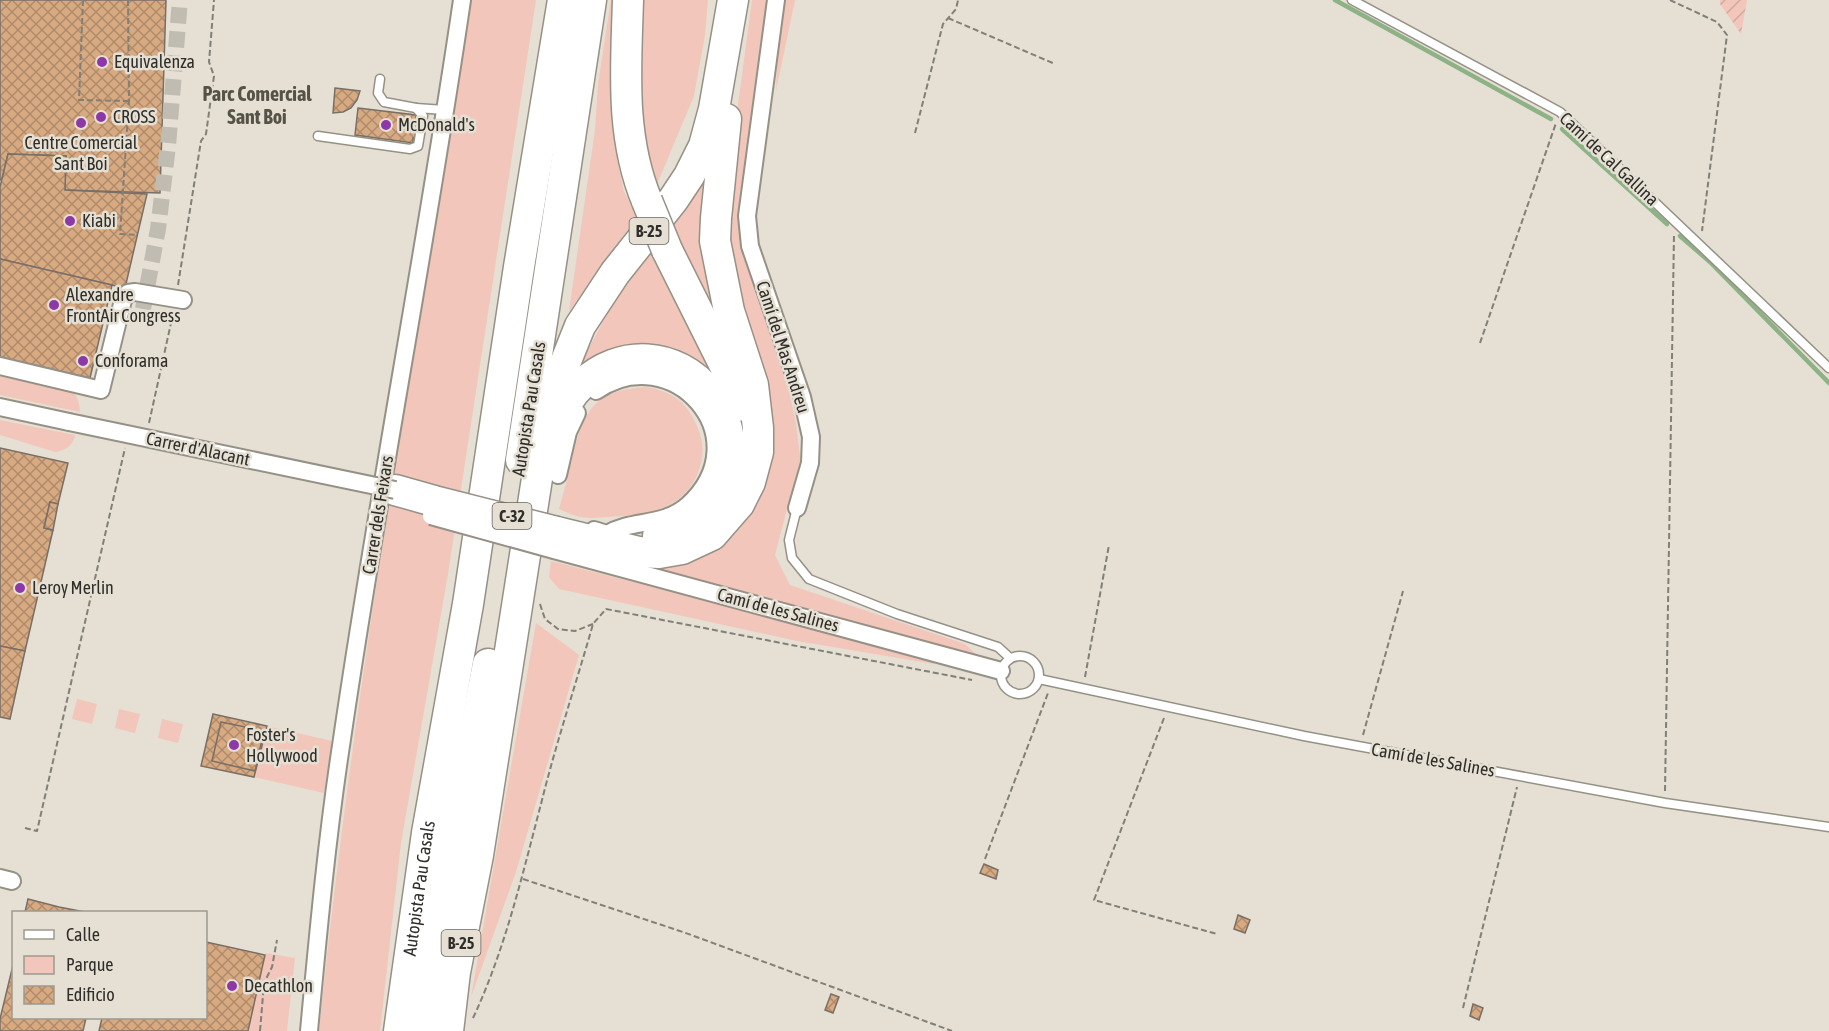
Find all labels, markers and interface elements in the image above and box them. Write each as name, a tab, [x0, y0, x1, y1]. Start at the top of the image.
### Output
place label: Equivalenza	[114, 51, 195, 72]
marker: Equivalenza	[95, 55, 109, 69]
district label: Parc Comercial Sant Boi	[202, 82, 312, 128]
place label: CROSS	[113, 106, 156, 127]
street label: Camí de Cal Gallina	[1556, 107, 1663, 210]
marker: CROSS	[94, 110, 108, 124]
place label: McDonald's	[398, 114, 475, 135]
marker: Centre Comercial Sant Boi	[74, 116, 88, 130]
marker: McDonald's	[379, 118, 393, 132]
place label: Centre Comercial Sant Boi	[24, 132, 138, 174]
place label: Kiabi	[82, 210, 116, 231]
marker: Kiabi	[63, 214, 77, 228]
road number: B-25	[630, 218, 668, 244]
street label: Camí del Mas Andreu	[752, 278, 815, 415]
place label: Alexandre FrontAir Congress	[66, 284, 181, 326]
marker: Alexandre FrontAir Congress	[47, 298, 61, 312]
street label: Autopista Pau Casals	[507, 340, 550, 478]
place label: Conforama	[95, 350, 168, 371]
marker: Conforama	[76, 354, 90, 368]
street label: Carrer d'Alacant	[144, 427, 252, 470]
street label: Carrer dels Feixars	[358, 454, 397, 576]
road number: C-32	[492, 503, 532, 529]
place label: Leroy Merlin	[32, 577, 114, 598]
marker: Leroy Merlin	[13, 581, 27, 595]
street label: Camí de les Salines	[715, 583, 841, 636]
place label: Foster's Hollywood	[246, 724, 318, 766]
marker: Foster's Hollywood	[227, 738, 241, 752]
street label: Camí de les Salines	[1370, 738, 1496, 781]
street label: Autopista Pau Casals	[399, 819, 439, 957]
legend	[12, 911, 207, 1019]
text: Calle	[66, 924, 100, 945]
road number: B-25	[442, 930, 480, 956]
text: Parque	[66, 954, 114, 975]
place label: Decathlon	[244, 975, 313, 996]
marker: Decathlon	[225, 979, 239, 993]
text: Edificio	[66, 984, 115, 1005]

